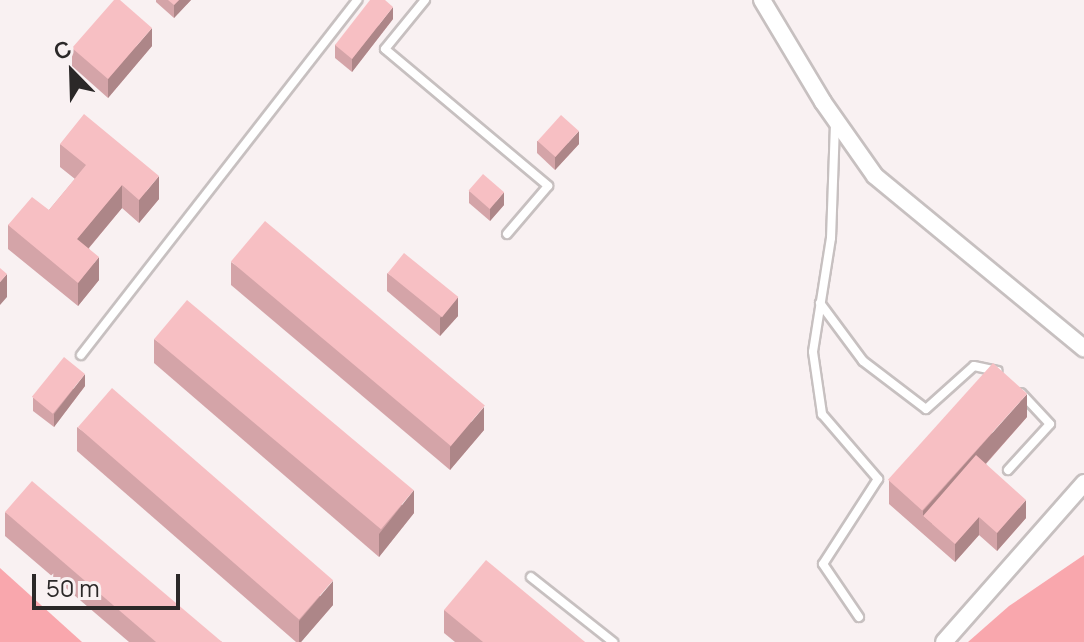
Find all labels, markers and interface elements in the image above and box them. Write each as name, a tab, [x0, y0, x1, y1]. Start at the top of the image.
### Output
north arrow	[32, 32, 112, 112]
text: С	[49, 33, 76, 67]
scale bar	[36, 558, 184, 608]
text: 50 m	[46, 571, 100, 604]

